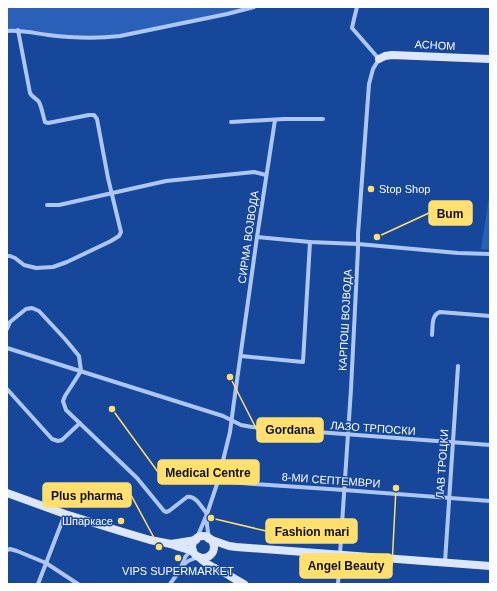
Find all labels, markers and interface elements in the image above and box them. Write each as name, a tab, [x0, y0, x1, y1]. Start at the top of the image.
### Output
street label: АСНОМ	[414, 38, 456, 52]
place label: Stop Shop	[379, 183, 430, 195]
marker: Stop Shop	[366, 184, 376, 194]
street label: СИРМА ВОЈВОДА	[236, 189, 261, 284]
callout: Bum	[429, 201, 472, 225]
text: Bum	[437, 207, 463, 221]
street label: КАРПОШ ВОЈВОДА	[336, 268, 354, 371]
callout: Gordana	[257, 418, 323, 442]
street label: ЛАЗО ТРПОСКИ	[330, 419, 416, 437]
text: Gordana	[265, 423, 315, 437]
street label: ЛАВ ТРОЦКИ	[434, 429, 450, 499]
callout: Medical Centre	[158, 460, 259, 484]
text: Medical Centre	[165, 466, 251, 480]
street label: 8-МИ СЕПТЕМВРИ	[281, 471, 381, 489]
callout: Plus pharma	[43, 483, 131, 507]
text: Plus pharma	[51, 489, 123, 503]
place label: Шпаркасе	[62, 515, 113, 527]
marker: Шпаркасе	[116, 516, 126, 526]
callout: Fashion mari	[266, 519, 357, 543]
text: Fashion mari	[275, 525, 349, 539]
marker: VIPS SUPERMARKET	[173, 553, 183, 563]
callout: Angel Beauty	[300, 554, 392, 578]
text: Angel Beauty	[308, 559, 385, 573]
place label: VIPS SUPERMARKET	[122, 565, 234, 577]

